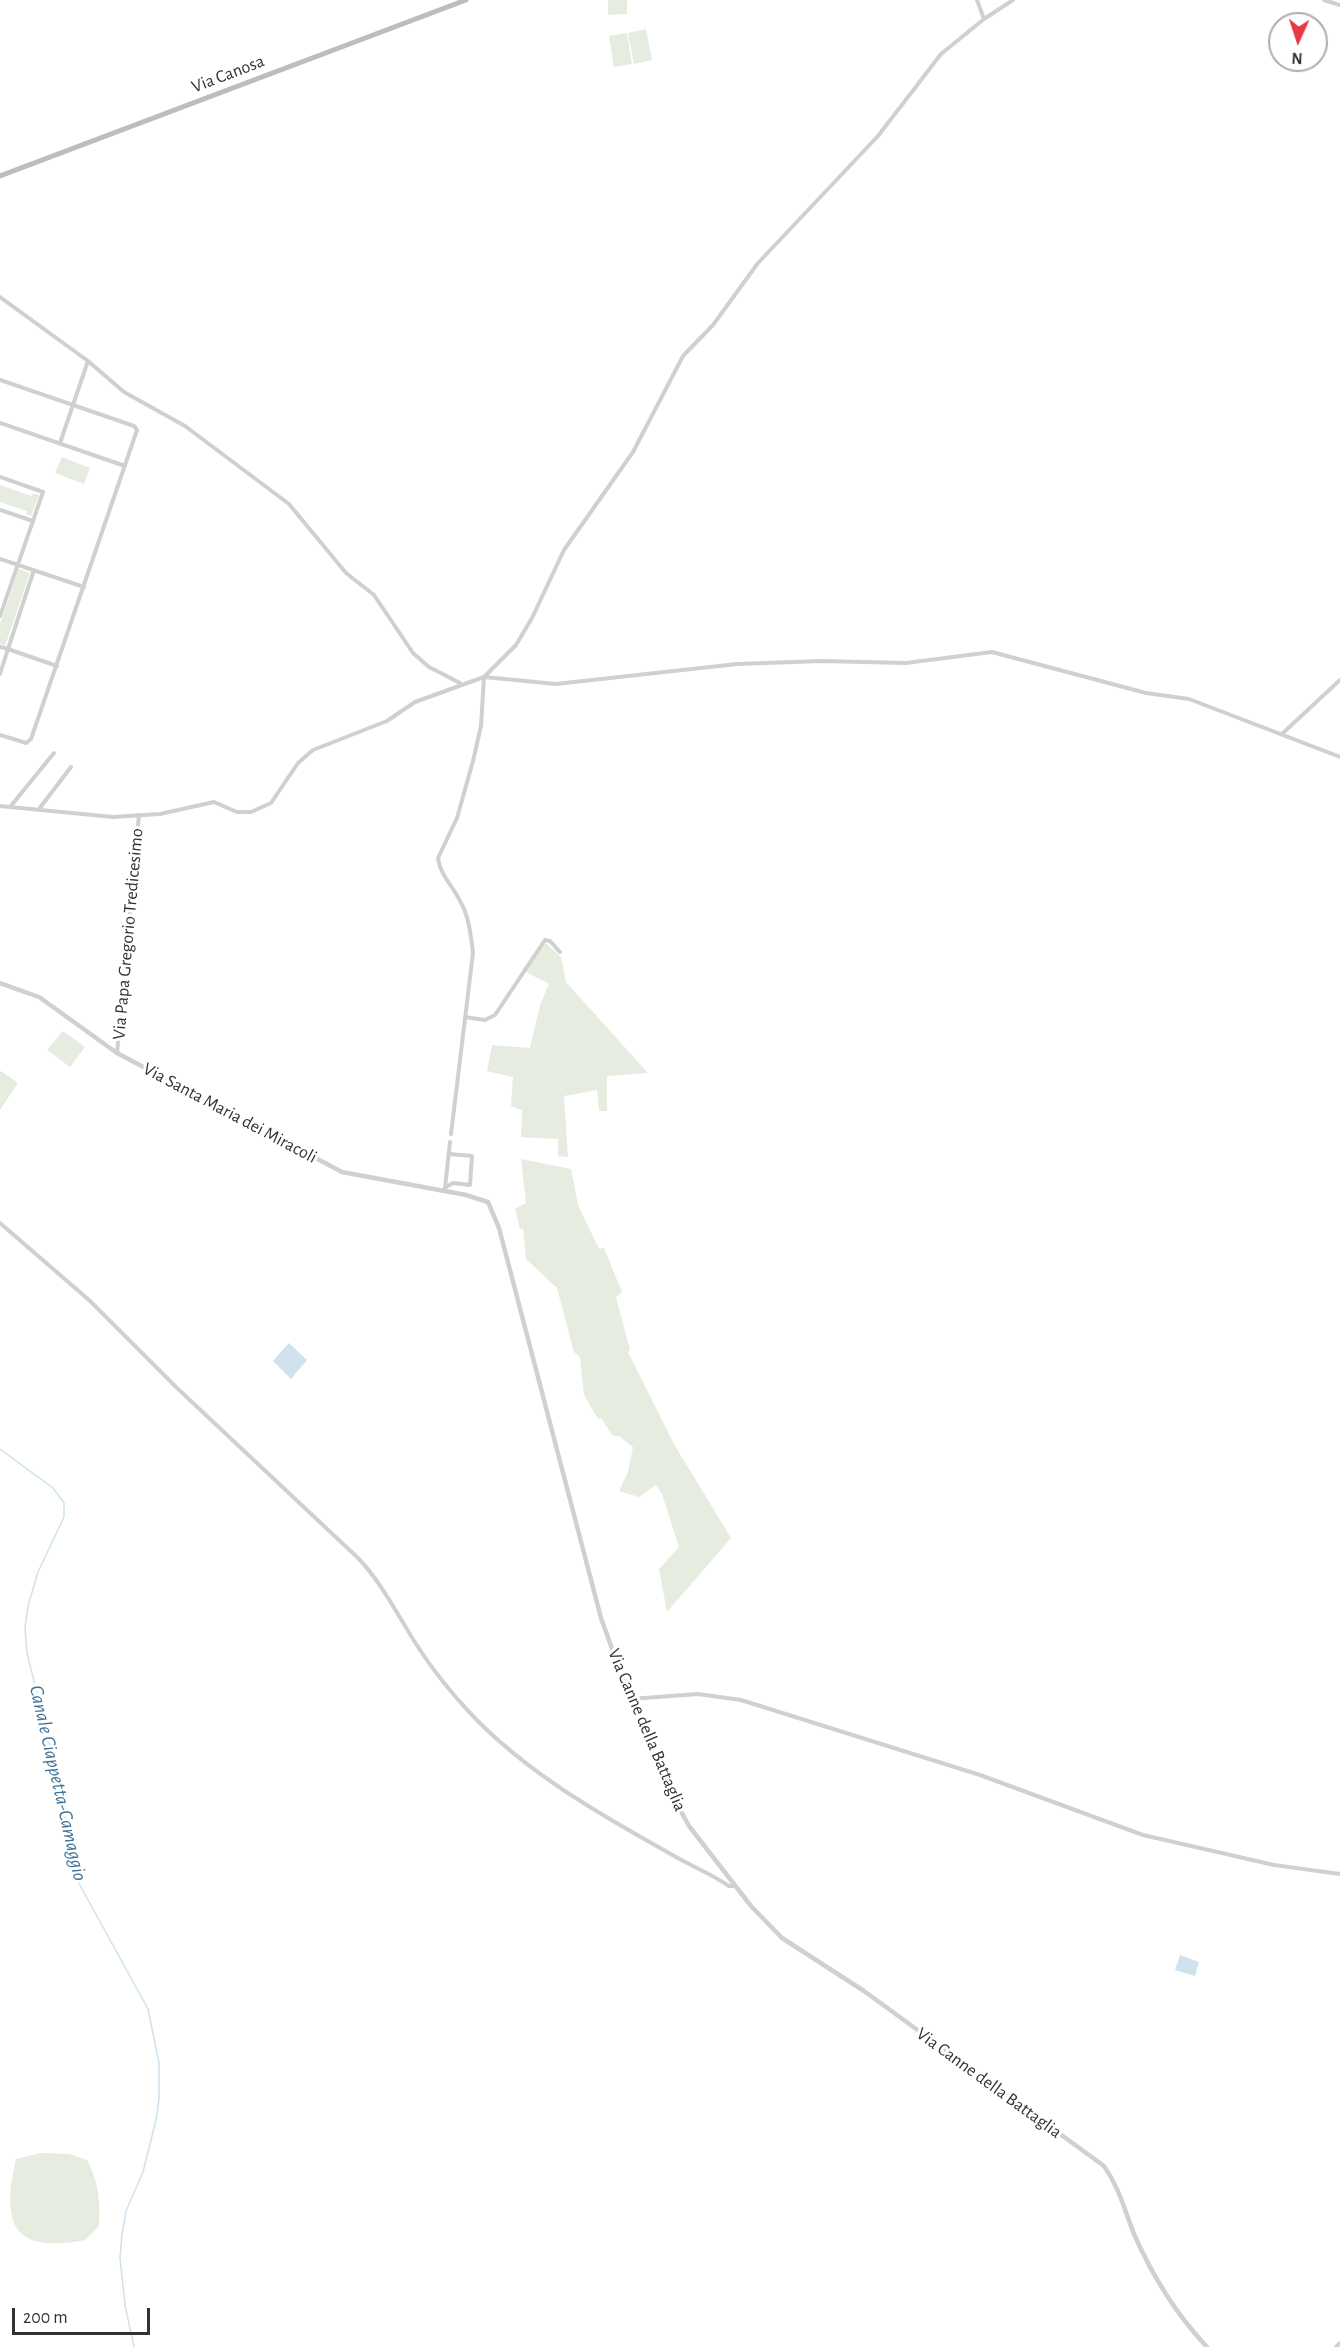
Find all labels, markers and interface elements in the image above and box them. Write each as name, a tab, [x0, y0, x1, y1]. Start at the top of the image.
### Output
north arrow	[1268, 12, 1328, 72]
street label: Via Canosa	[188, 50, 268, 98]
text: N	[1291, 50, 1303, 66]
street label: Via Papa Gregorio Tredicesimo	[108, 827, 148, 1041]
street label: Via Santa Maria dei Miracoli	[139, 1058, 321, 1168]
street label: Via Canne della Battaglia	[603, 1646, 691, 1814]
water label: Canale Ciappetta-Camaggio	[24, 1683, 92, 1883]
street label: Via Canne della Battaglia	[912, 2023, 1066, 2143]
scale bar	[15, 2296, 153, 2334]
text: 200 m	[23, 2309, 68, 2327]

